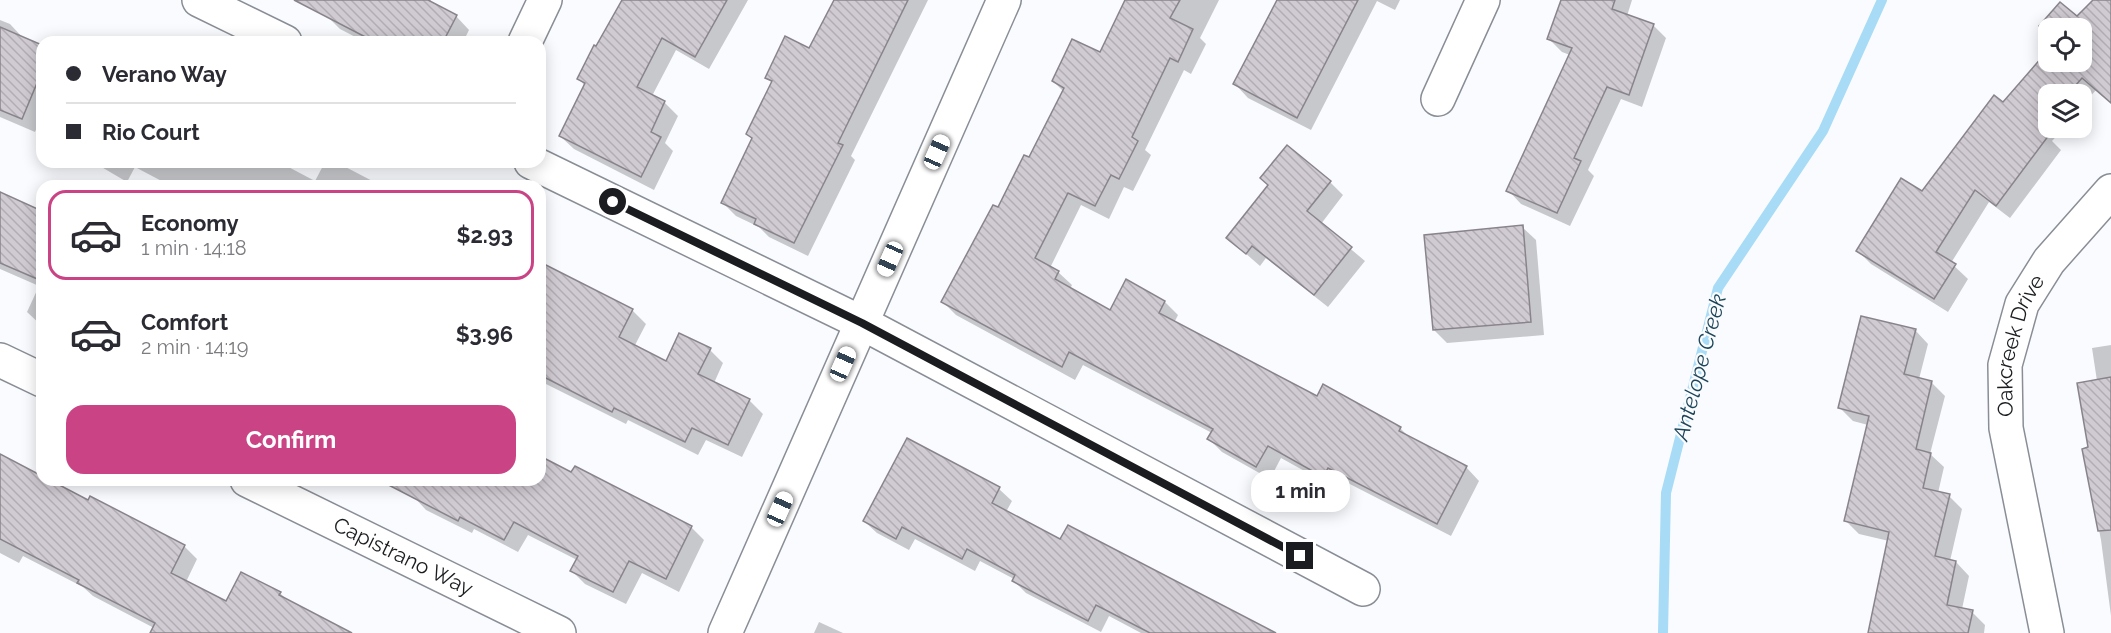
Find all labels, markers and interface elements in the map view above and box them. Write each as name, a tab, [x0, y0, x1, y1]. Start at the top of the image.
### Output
map controls	[2038, 18, 2092, 138]
button: locate	[2038, 18, 2092, 72]
text: Verano Way	[102, 61, 227, 87]
button: layers	[2038, 84, 2092, 138]
text: Rio Court	[102, 119, 200, 145]
car	[921, 132, 953, 172]
route start	[599, 188, 626, 215]
icon: car	[69, 208, 123, 262]
text: Economy	[141, 210, 239, 236]
text: $2.93	[456, 222, 513, 248]
text: 1 min · 14:18	[141, 236, 247, 260]
car	[874, 239, 906, 279]
street label: Oakcreek Drive	[1992, 270, 2049, 417]
water label: Antelope Creek	[1667, 291, 1731, 444]
icon: car	[69, 307, 123, 361]
text: Comfort	[141, 309, 228, 335]
text: $3.96	[456, 321, 513, 347]
text: 2 min · 14:19	[141, 335, 248, 359]
car	[827, 344, 859, 384]
button: Confirm	[66, 405, 516, 474]
callout: 1 min	[1250, 469, 1350, 511]
text: 1 min	[1275, 479, 1326, 503]
car	[764, 489, 796, 529]
street label: Capistrano Way	[330, 511, 477, 601]
route end	[1286, 542, 1313, 569]

